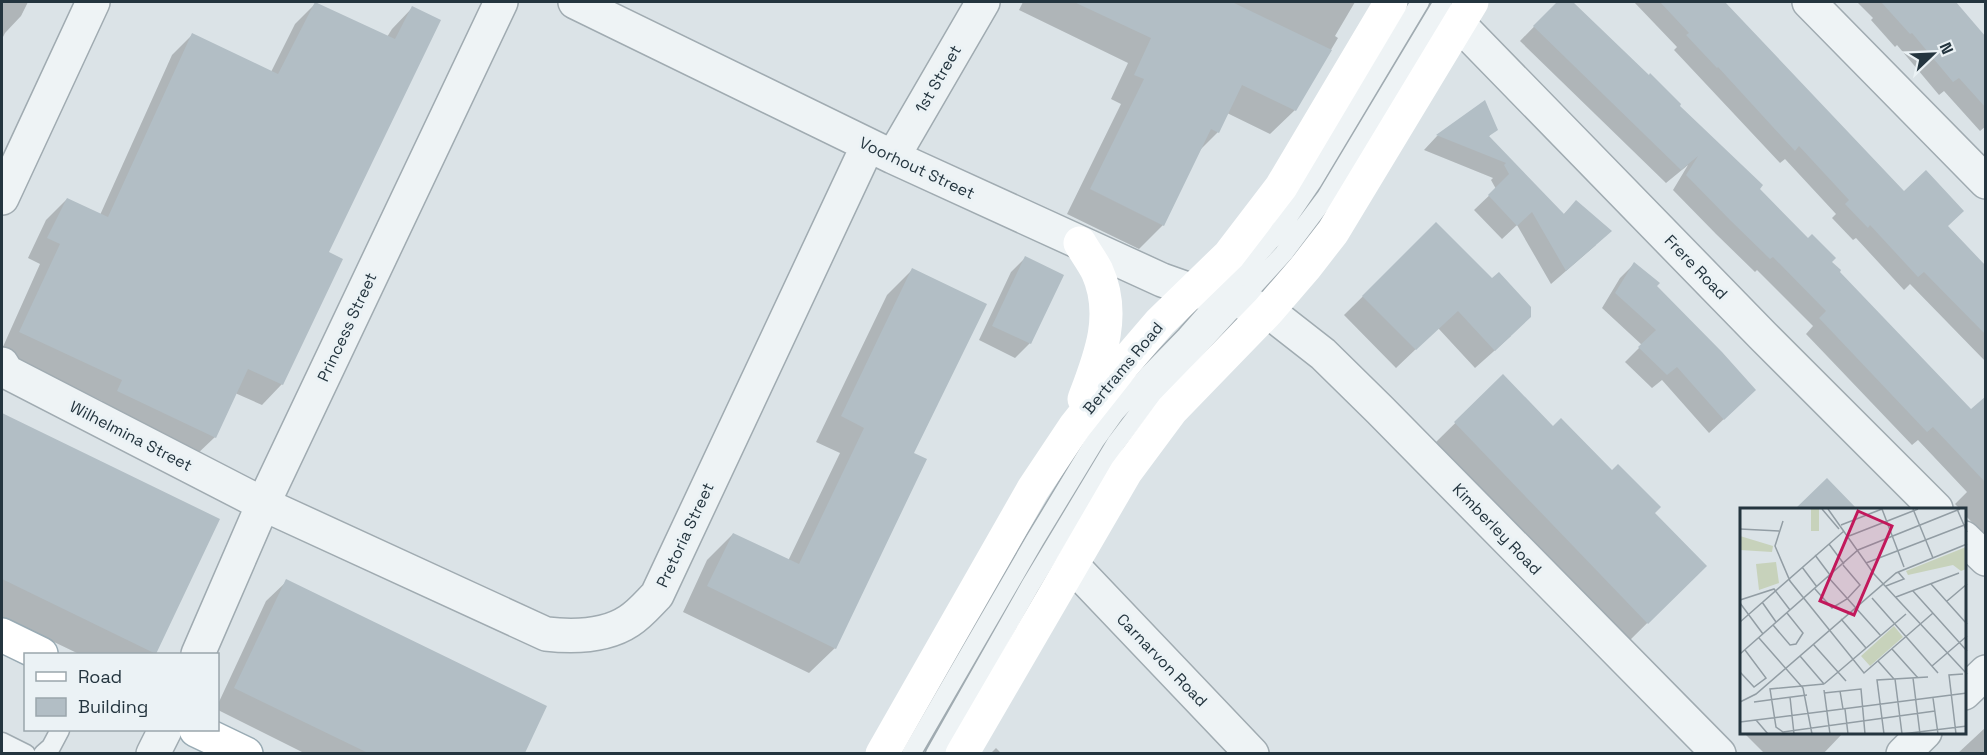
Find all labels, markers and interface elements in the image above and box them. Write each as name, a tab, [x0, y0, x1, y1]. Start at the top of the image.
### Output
north arrow	[1903, 24, 1963, 84]
text: N	[1935, 39, 1958, 57]
street label: 1st Street	[910, 41, 966, 117]
street label: Voorhout Street	[856, 132, 978, 204]
street label: Frere Road	[1660, 230, 1732, 304]
street label: Princess Street	[312, 269, 382, 385]
street label: Bertrams Road	[1078, 318, 1168, 418]
street label: Wilhelmina Street	[66, 396, 196, 476]
street label: Pretoria Street	[651, 479, 719, 591]
street label: Kimberley Road	[1448, 479, 1546, 579]
inset map	[1740, 508, 1966, 734]
street label: Carnarvon Road	[1112, 609, 1212, 711]
legend	[24, 653, 219, 731]
text: Road	[78, 665, 122, 688]
text: Building	[78, 695, 148, 718]

